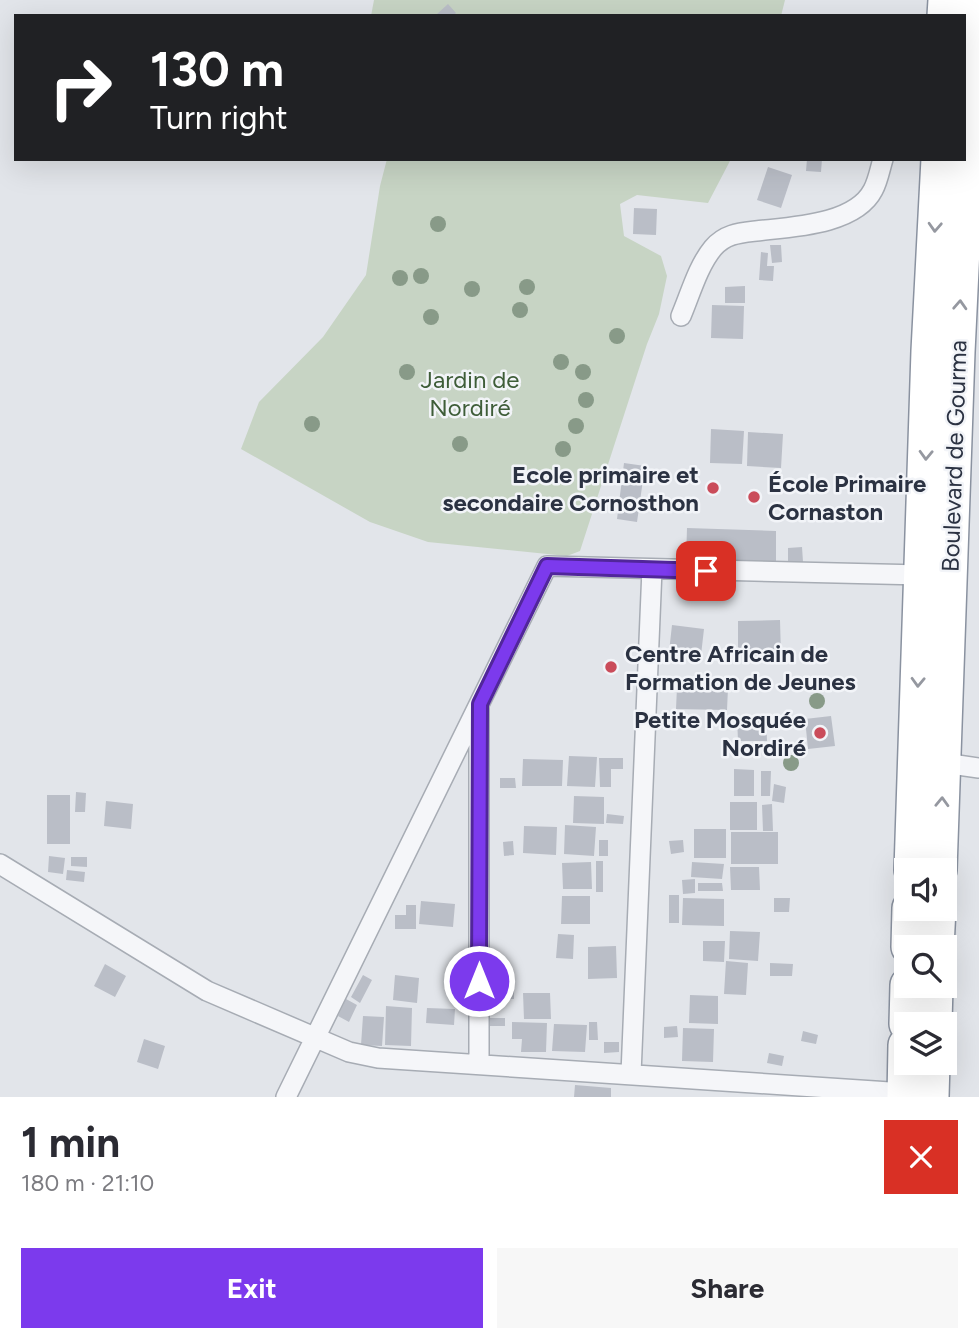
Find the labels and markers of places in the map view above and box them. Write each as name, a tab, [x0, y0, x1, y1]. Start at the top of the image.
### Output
place label: Ecole primaire et secondaire Cornosthon	[442, 460, 699, 517]
place label: École Primaire Cornaston	[768, 469, 926, 526]
marker: Ecole primaire et secondaire Cornosthon	[705, 480, 721, 496]
marker: École Primaire Cornaston	[746, 489, 762, 505]
pin	[676, 541, 736, 601]
place label: Centre Africain de Formation de Jeunes	[625, 639, 856, 696]
marker: Centre Africain de Formation de Jeunes	[603, 659, 619, 675]
place label: Petite Mosquée Nordiré	[634, 705, 806, 762]
marker: Petite Mosquée Nordiré	[812, 725, 828, 741]

